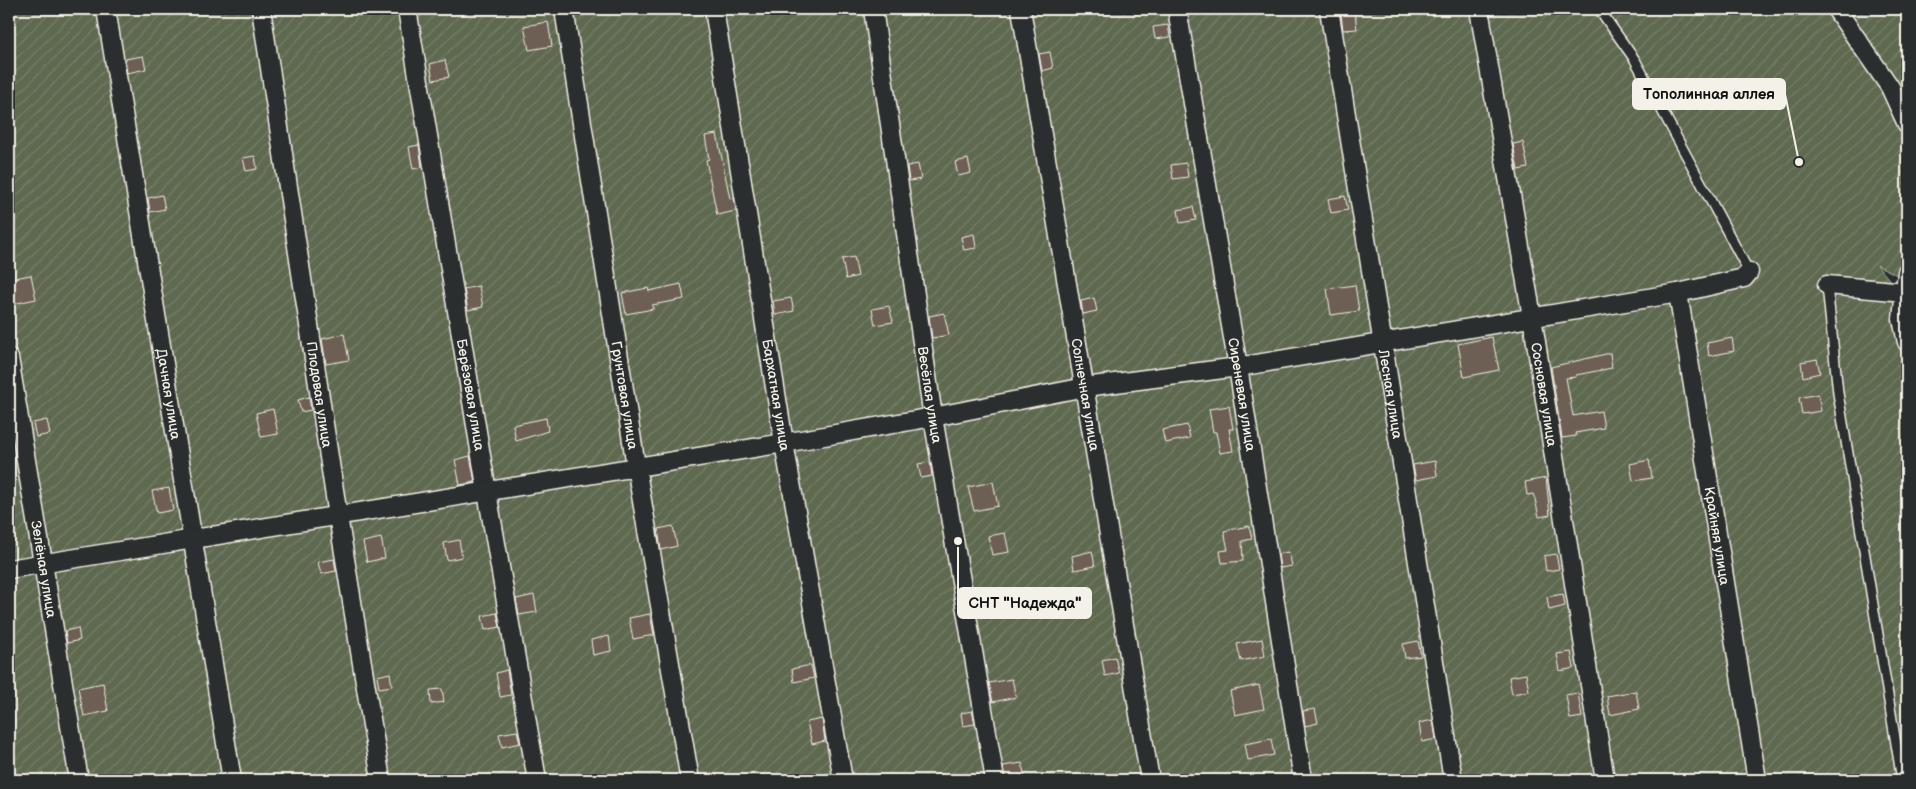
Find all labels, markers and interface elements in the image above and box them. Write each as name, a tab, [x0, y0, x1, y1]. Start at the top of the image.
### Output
callout: Тополинная аллея	[1633, 79, 1785, 109]
text: Тополинная аллея	[1643, 85, 1775, 104]
street label: Солнечная улица	[1067, 337, 1103, 453]
street label: Сиреневая улица	[1224, 337, 1259, 453]
street label: Берёзовая улица	[453, 338, 488, 453]
street label: Бархатная улица	[758, 338, 793, 453]
street label: Плодовая улица	[303, 340, 336, 450]
street label: Грунтовая улица	[607, 340, 641, 451]
street label: Сосновая улица	[1527, 341, 1560, 448]
street label: Весёлая улица	[914, 345, 945, 445]
street label: Дачная улица	[153, 347, 184, 441]
street label: Лесная улица	[1375, 347, 1406, 441]
street label: Крайняя улица	[1701, 486, 1733, 587]
street label: Зелёная улица	[27, 519, 60, 620]
callout: СНТ "Надежда"	[958, 588, 1091, 618]
text: СНТ "Надежда"	[968, 594, 1082, 613]

